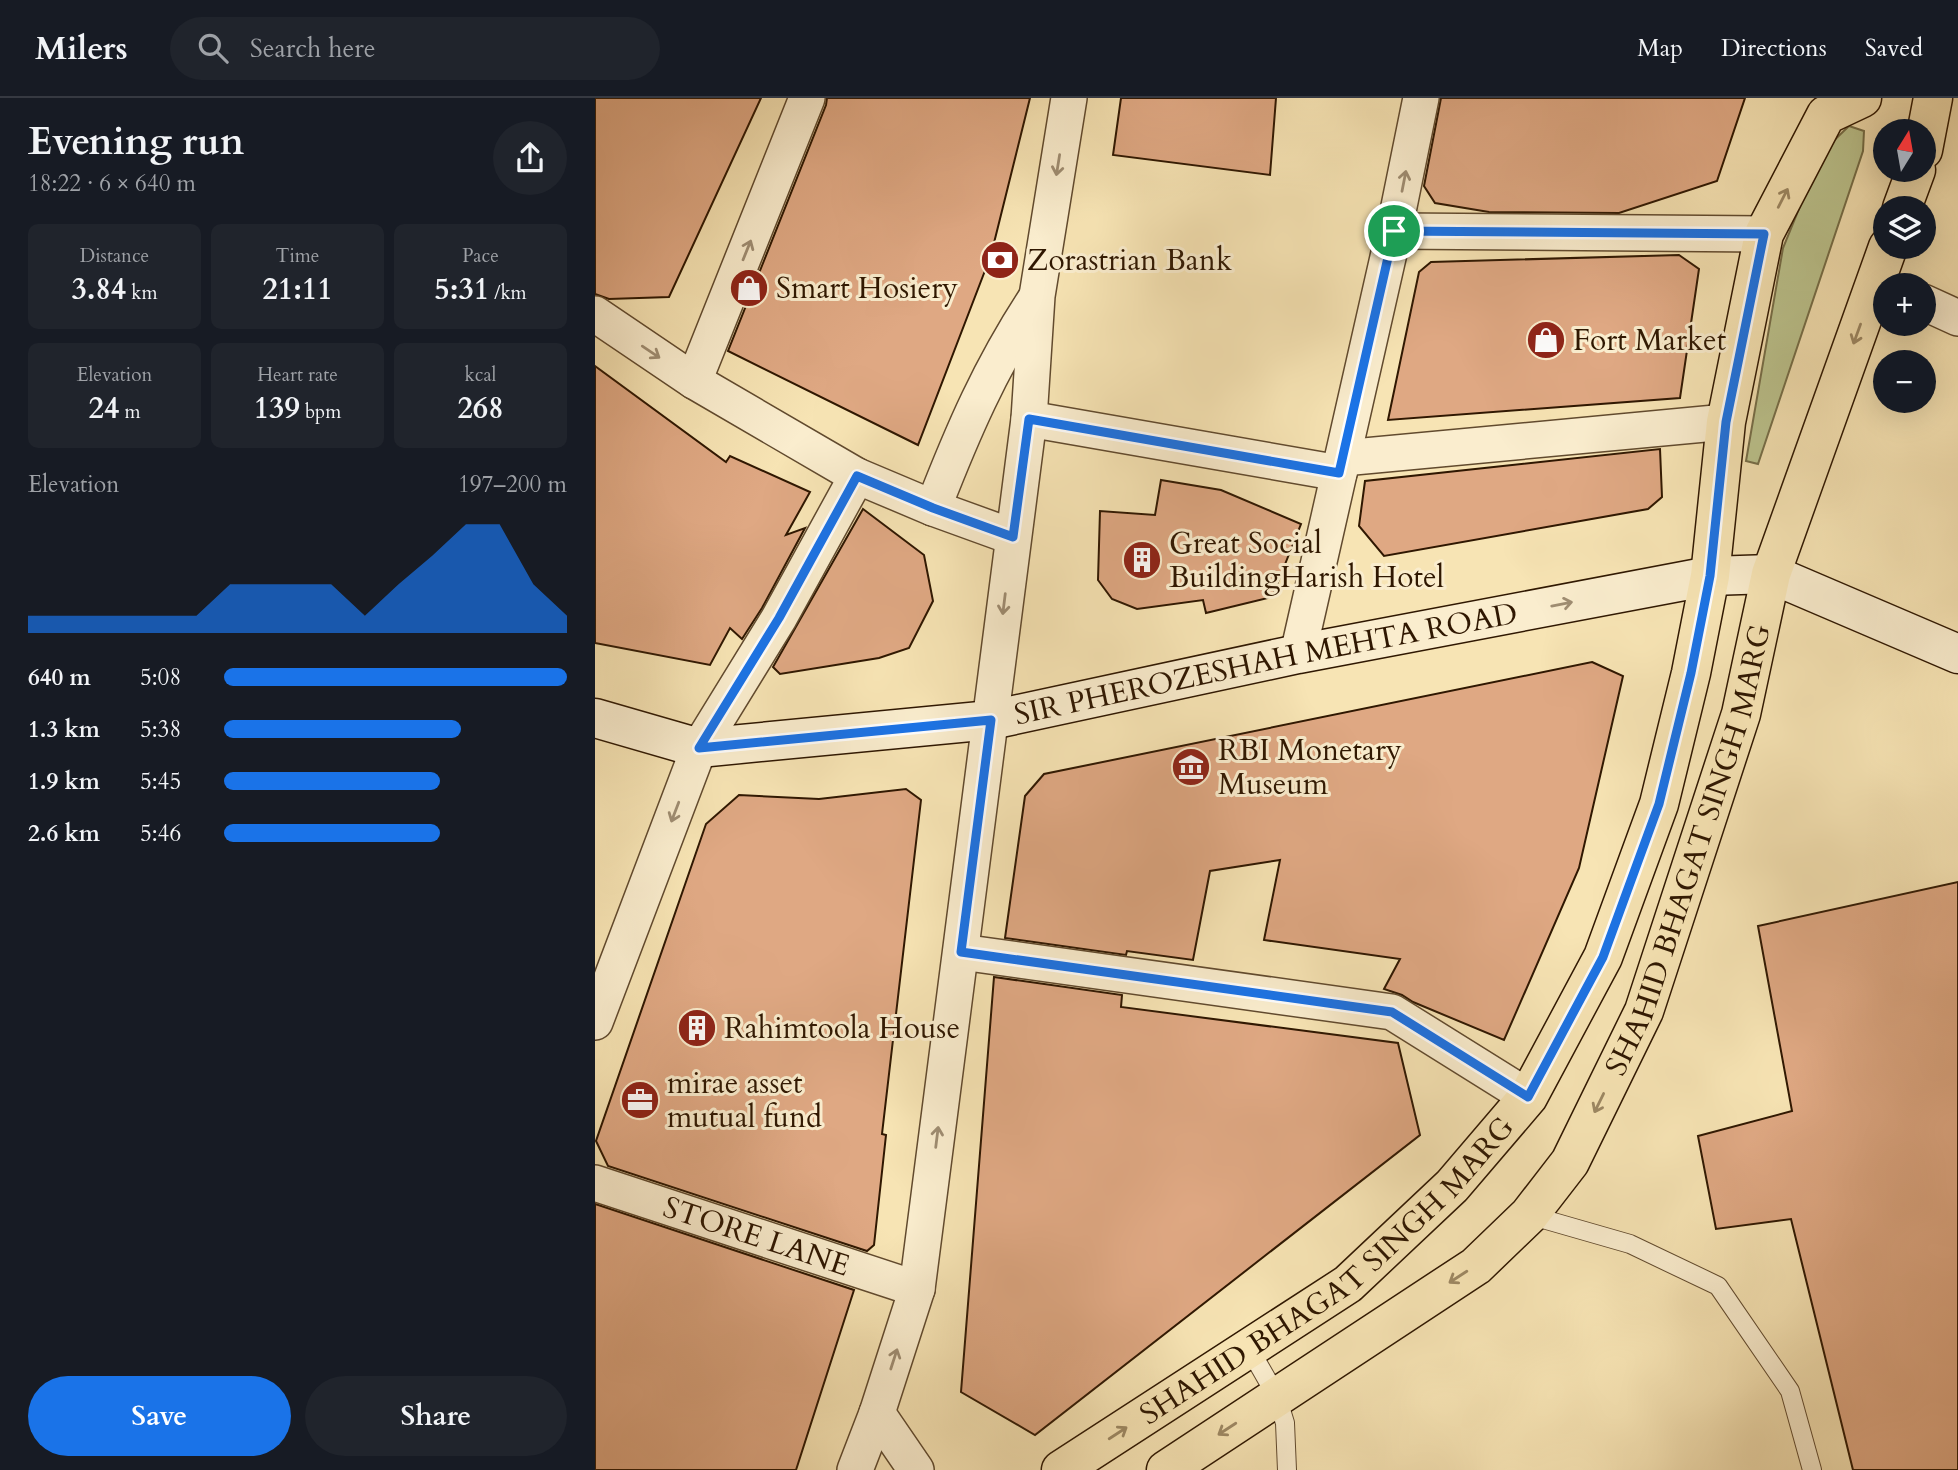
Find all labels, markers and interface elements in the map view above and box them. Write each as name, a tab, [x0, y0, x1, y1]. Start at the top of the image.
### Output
search box	[170, 17, 660, 80]
text: Milers	[35, 26, 128, 71]
icon: search	[194, 29, 232, 67]
text: Search here	[250, 31, 376, 66]
text: Map	[1637, 32, 1683, 65]
text: Directions	[1721, 32, 1827, 65]
text: Saved	[1865, 32, 1923, 65]
text: Evening run	[28, 116, 244, 168]
north arrow	[1873, 119, 1935, 182]
map controls	[1873, 119, 1936, 413]
button: share	[493, 121, 567, 195]
one-way arrow	[1052, 153, 1065, 176]
text: 18:22 · 6 × 640 m	[28, 168, 196, 199]
one-way arrow	[1398, 170, 1412, 193]
one-way arrow	[1776, 188, 1790, 209]
button: layers	[1873, 196, 1936, 259]
pin	[1364, 201, 1424, 261]
icon: arrive	[1375, 212, 1413, 250]
one-way arrow	[741, 239, 754, 261]
bank icon: Zorastrian Bank	[979, 239, 1021, 281]
place label: Zorastrian Bank	[1027, 240, 1232, 281]
text: Distance	[80, 243, 149, 269]
text: Time	[276, 243, 319, 269]
text: Pace	[462, 243, 499, 269]
shop icon: Smart Hosiery	[728, 267, 770, 309]
place label: Smart Hosiery	[776, 268, 958, 309]
text: 3.84	[71, 269, 126, 310]
text: 21:11	[262, 269, 333, 310]
text: 5:31	[434, 269, 489, 310]
button: +	[1873, 273, 1936, 336]
text: km	[126, 280, 158, 306]
text: /km	[489, 280, 527, 306]
shop icon: Fort Market	[1525, 319, 1567, 361]
place label: Fort Market	[1573, 320, 1727, 361]
one-way arrow	[1850, 323, 1863, 345]
one-way arrow	[641, 345, 661, 359]
button: −	[1873, 350, 1936, 413]
text: Elevation	[77, 362, 152, 388]
text: Heart rate	[257, 362, 338, 388]
text: kcal	[465, 362, 496, 388]
text: 24	[89, 388, 119, 429]
text: 139	[254, 388, 300, 429]
text: 268	[457, 388, 504, 429]
text: m	[119, 399, 140, 425]
text: bpm	[300, 399, 341, 425]
text: Elevation	[28, 469, 119, 500]
text: 197–200 m	[458, 469, 567, 500]
place label: Great Social BuildingHarish Hotel	[1169, 523, 1445, 598]
building icon: Great Social BuildingHarish Hotel	[1121, 539, 1163, 581]
street label: SIR PHEROZESHAH MEHTA ROAD	[1010, 592, 1521, 735]
one-way arrow	[998, 593, 1011, 615]
one-way arrow	[1550, 597, 1573, 610]
street label: SHAHID BHAGAT SINGH MARG	[1595, 620, 1780, 1082]
text: 640 m	[28, 662, 91, 693]
text: 5:08	[140, 662, 181, 693]
text: 1.3 km	[28, 714, 100, 745]
text: 5:38	[140, 714, 181, 745]
place label: RBI Monetary Museum	[1218, 730, 1402, 805]
museum icon: RBI Monetary Museum	[1170, 746, 1212, 788]
text: 1.9 km	[28, 766, 100, 797]
text: 5:45	[140, 766, 181, 797]
one-way arrow	[667, 800, 680, 822]
text: 2.6 km	[28, 818, 100, 849]
text: 5:46	[140, 818, 181, 849]
building icon: Rahimtoola House	[676, 1007, 718, 1049]
place label: Rahimtoola House	[724, 1008, 960, 1049]
place label: mirae asset mutual fund	[667, 1063, 822, 1138]
office icon: mirae asset mutual fund	[619, 1079, 661, 1121]
one-way arrow	[1592, 1092, 1606, 1113]
street label: SHAHID BHAGAT SINGH MARG	[1132, 1107, 1523, 1434]
one-way arrow	[930, 1126, 943, 1149]
street label: STORE LANE	[658, 1186, 855, 1286]
one-way arrow	[1449, 1271, 1469, 1285]
one-way arrow	[889, 1349, 901, 1371]
button: Save	[28, 1376, 291, 1456]
button: Share	[305, 1376, 567, 1456]
one-way arrow	[1218, 1423, 1238, 1437]
one-way arrow	[1108, 1426, 1128, 1440]

